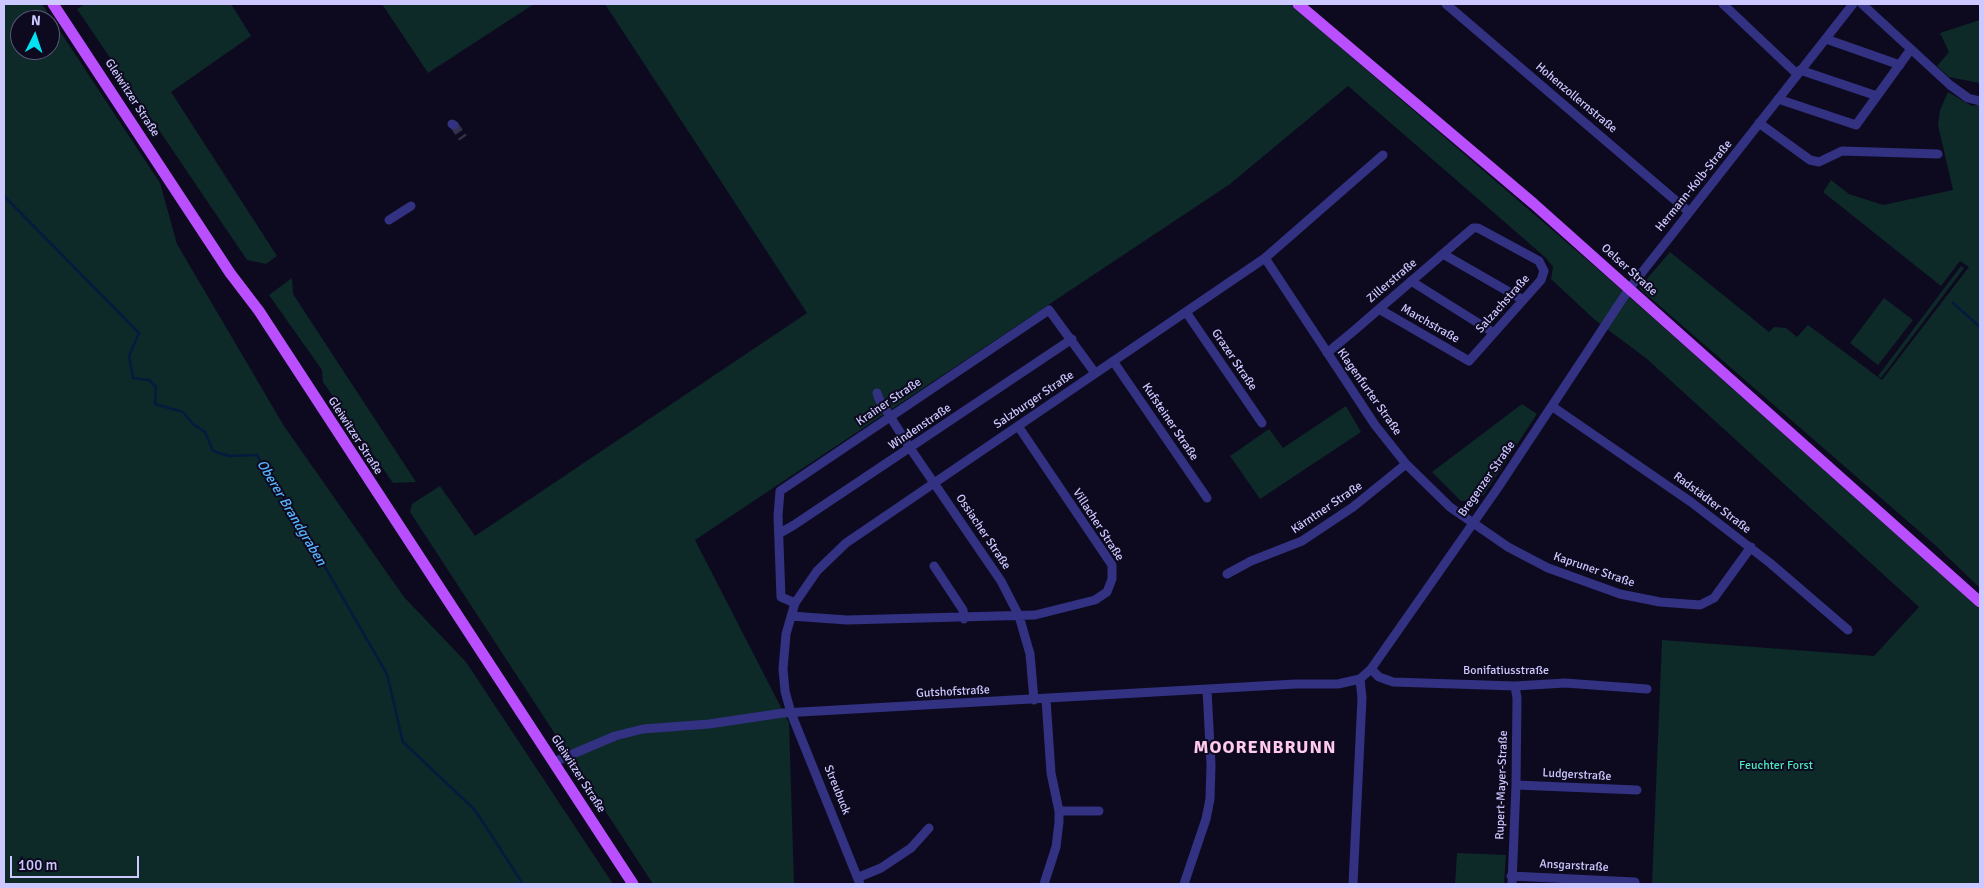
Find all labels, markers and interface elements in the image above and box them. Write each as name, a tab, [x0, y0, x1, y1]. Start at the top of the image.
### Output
north arrow	[10, 10, 60, 60]
text: N	[31, 12, 41, 29]
street label: Gleiwitzer Straße	[102, 56, 162, 140]
street label: Hohenzollernstraße	[1532, 60, 1620, 136]
street label: Hermann-Kolb-Straße	[1653, 137, 1735, 235]
street label: Oelser Straße	[1598, 241, 1660, 299]
street label: Zillerstraße	[1364, 256, 1420, 306]
street label: Salzachstraße	[1473, 272, 1533, 336]
street label: Marchstraße	[1398, 301, 1462, 347]
street label: Grazer Straße	[1208, 326, 1260, 394]
street label: Klagenfurter Straße	[1334, 346, 1404, 438]
street label: Salzburger Straße	[991, 368, 1077, 432]
street label: Krainer Straße	[854, 375, 924, 429]
street label: Kufsteiner Straße	[1139, 380, 1201, 464]
street label: Gleiwitzer Straße	[325, 394, 385, 478]
street label: Windenstraße	[886, 401, 954, 453]
street label: Bregenzer Straße	[1456, 438, 1518, 520]
water label: Oberer Brandgraben	[253, 457, 329, 569]
street label: Radstädter Straße	[1670, 469, 1754, 537]
street label: Kärntner Straße	[1289, 479, 1365, 537]
street label: Villacher Straße	[1069, 486, 1127, 564]
street label: Ossiacher Straße	[952, 492, 1014, 572]
street label: Kapruner Straße	[1551, 549, 1637, 591]
street label: Bonifatiusstraße	[1463, 664, 1549, 678]
street label: Gutshofstraße	[916, 683, 990, 701]
street label: Rupert-Mayer-Straße	[1493, 730, 1511, 840]
street label: Gleiwitzer Straße	[548, 732, 608, 816]
district label: MOORENBRUNN	[1192, 737, 1338, 759]
park label: Feuchter Forst	[1739, 759, 1813, 773]
street label: Streubuck	[821, 763, 853, 817]
street label: Ludgerstraße	[1542, 766, 1612, 784]
scale bar	[12, 846, 141, 878]
text: 100 m	[18, 856, 58, 874]
street label: Ansgarstraße	[1539, 857, 1609, 875]

